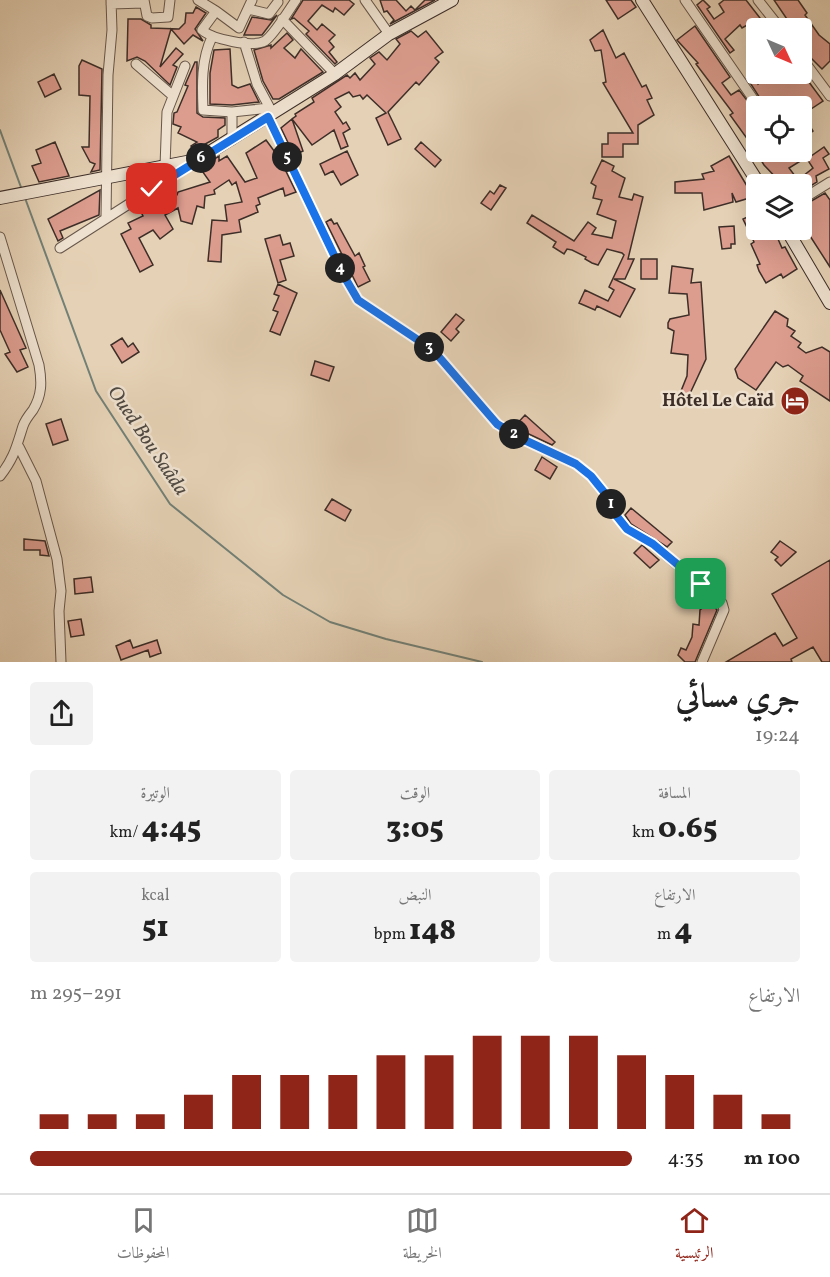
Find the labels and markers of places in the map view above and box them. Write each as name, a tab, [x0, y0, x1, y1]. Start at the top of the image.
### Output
pin: 5	[272, 142, 302, 172]
pin: 6	[186, 143, 216, 173]
pin	[126, 163, 177, 214]
pin: 4	[325, 253, 355, 283]
pin: 3	[414, 332, 444, 362]
hotel icon: Hôtel Le Caïd	[779, 385, 811, 417]
place label: Hôtel Le Caïd	[662, 389, 774, 414]
pin: 2	[499, 419, 529, 449]
pin: 1	[596, 489, 626, 519]
pin	[675, 558, 726, 609]

